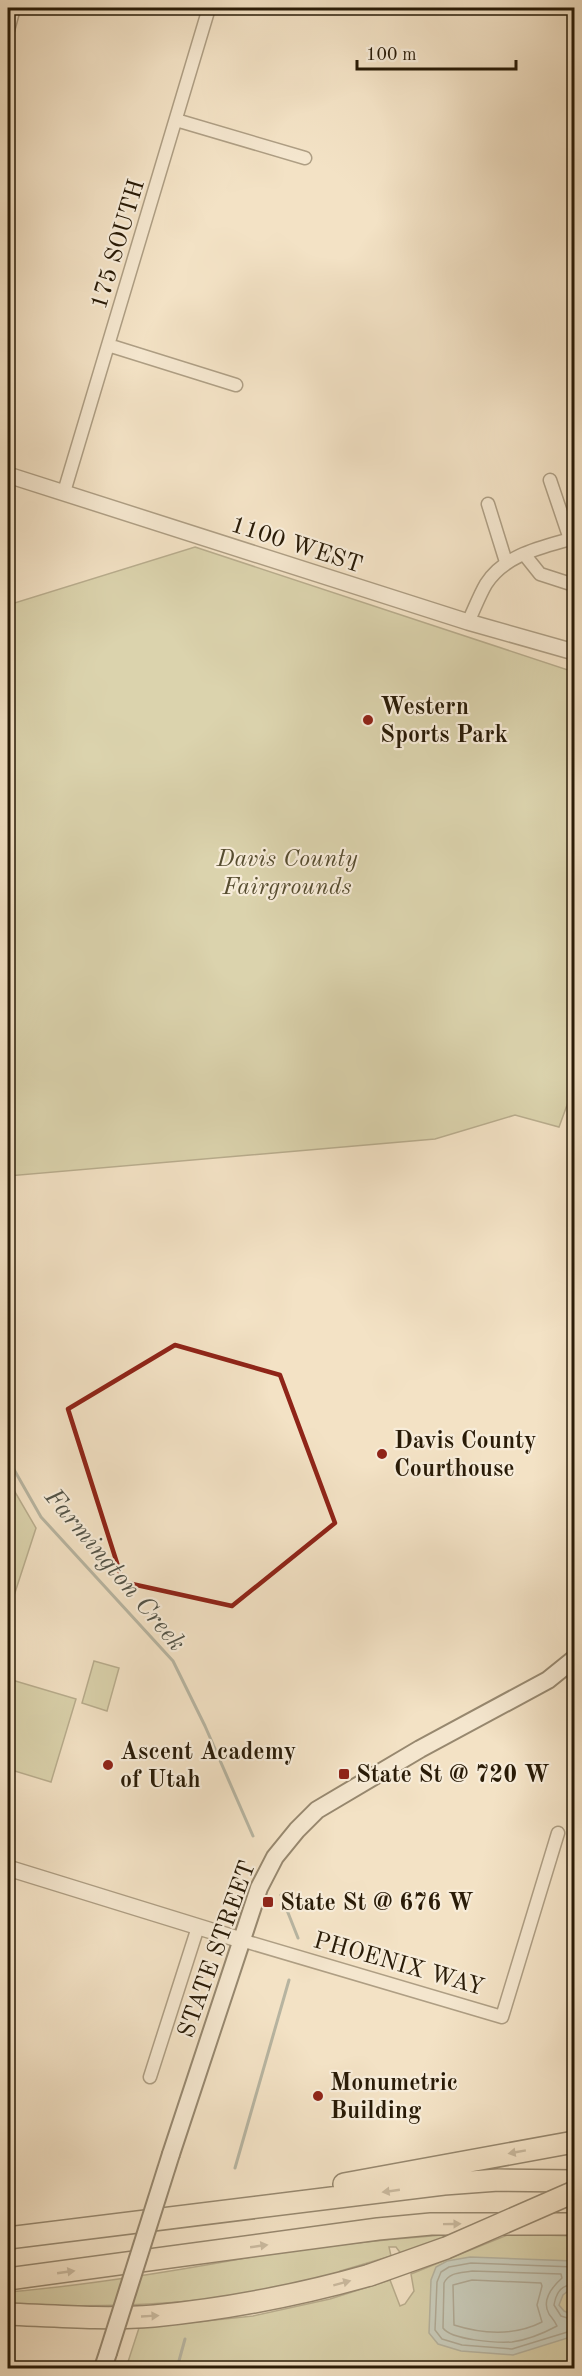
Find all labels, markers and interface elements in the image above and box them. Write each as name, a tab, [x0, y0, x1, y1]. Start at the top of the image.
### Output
scale bar	[357, 33, 516, 71]
text: 100 m	[366, 46, 417, 64]
street label: 175 SOUTH	[88, 177, 150, 312]
street label: 1100 WEST	[228, 513, 365, 578]
place label: Western Sports Park	[380, 696, 508, 748]
marker: Western Sports Park	[361, 713, 375, 727]
park label: Davis County Fairgrounds	[215, 848, 358, 900]
place label: Davis County Courthouse	[394, 1430, 537, 1482]
marker: Davis County Courthouse	[375, 1447, 389, 1461]
water label: Farmington Creek	[39, 1483, 190, 1657]
place label: Ascent Academy of Utah	[120, 1741, 296, 1793]
marker: Ascent Academy of Utah	[101, 1758, 115, 1772]
place label: State St @ 720 W	[356, 1764, 550, 1788]
marker: State St @ 720 W	[337, 1767, 351, 1781]
street label: STATE STREET	[175, 1858, 261, 2041]
place label: State St @ 676 W	[280, 1892, 474, 1916]
marker: State St @ 676 W	[261, 1895, 275, 1909]
street label: PHOENIX WAY	[310, 1929, 487, 2001]
place label: Monumetric Building	[330, 2072, 458, 2124]
marker: Monumetric Building	[311, 2089, 325, 2103]
one-way arrow	[507, 2148, 526, 2157]
one-way arrow	[381, 2186, 400, 2195]
one-way arrow	[443, 2219, 462, 2229]
one-way arrow	[249, 2241, 268, 2250]
one-way arrow	[56, 2268, 75, 2277]
one-way arrow	[333, 2278, 351, 2287]
one-way arrow	[140, 2311, 159, 2320]

